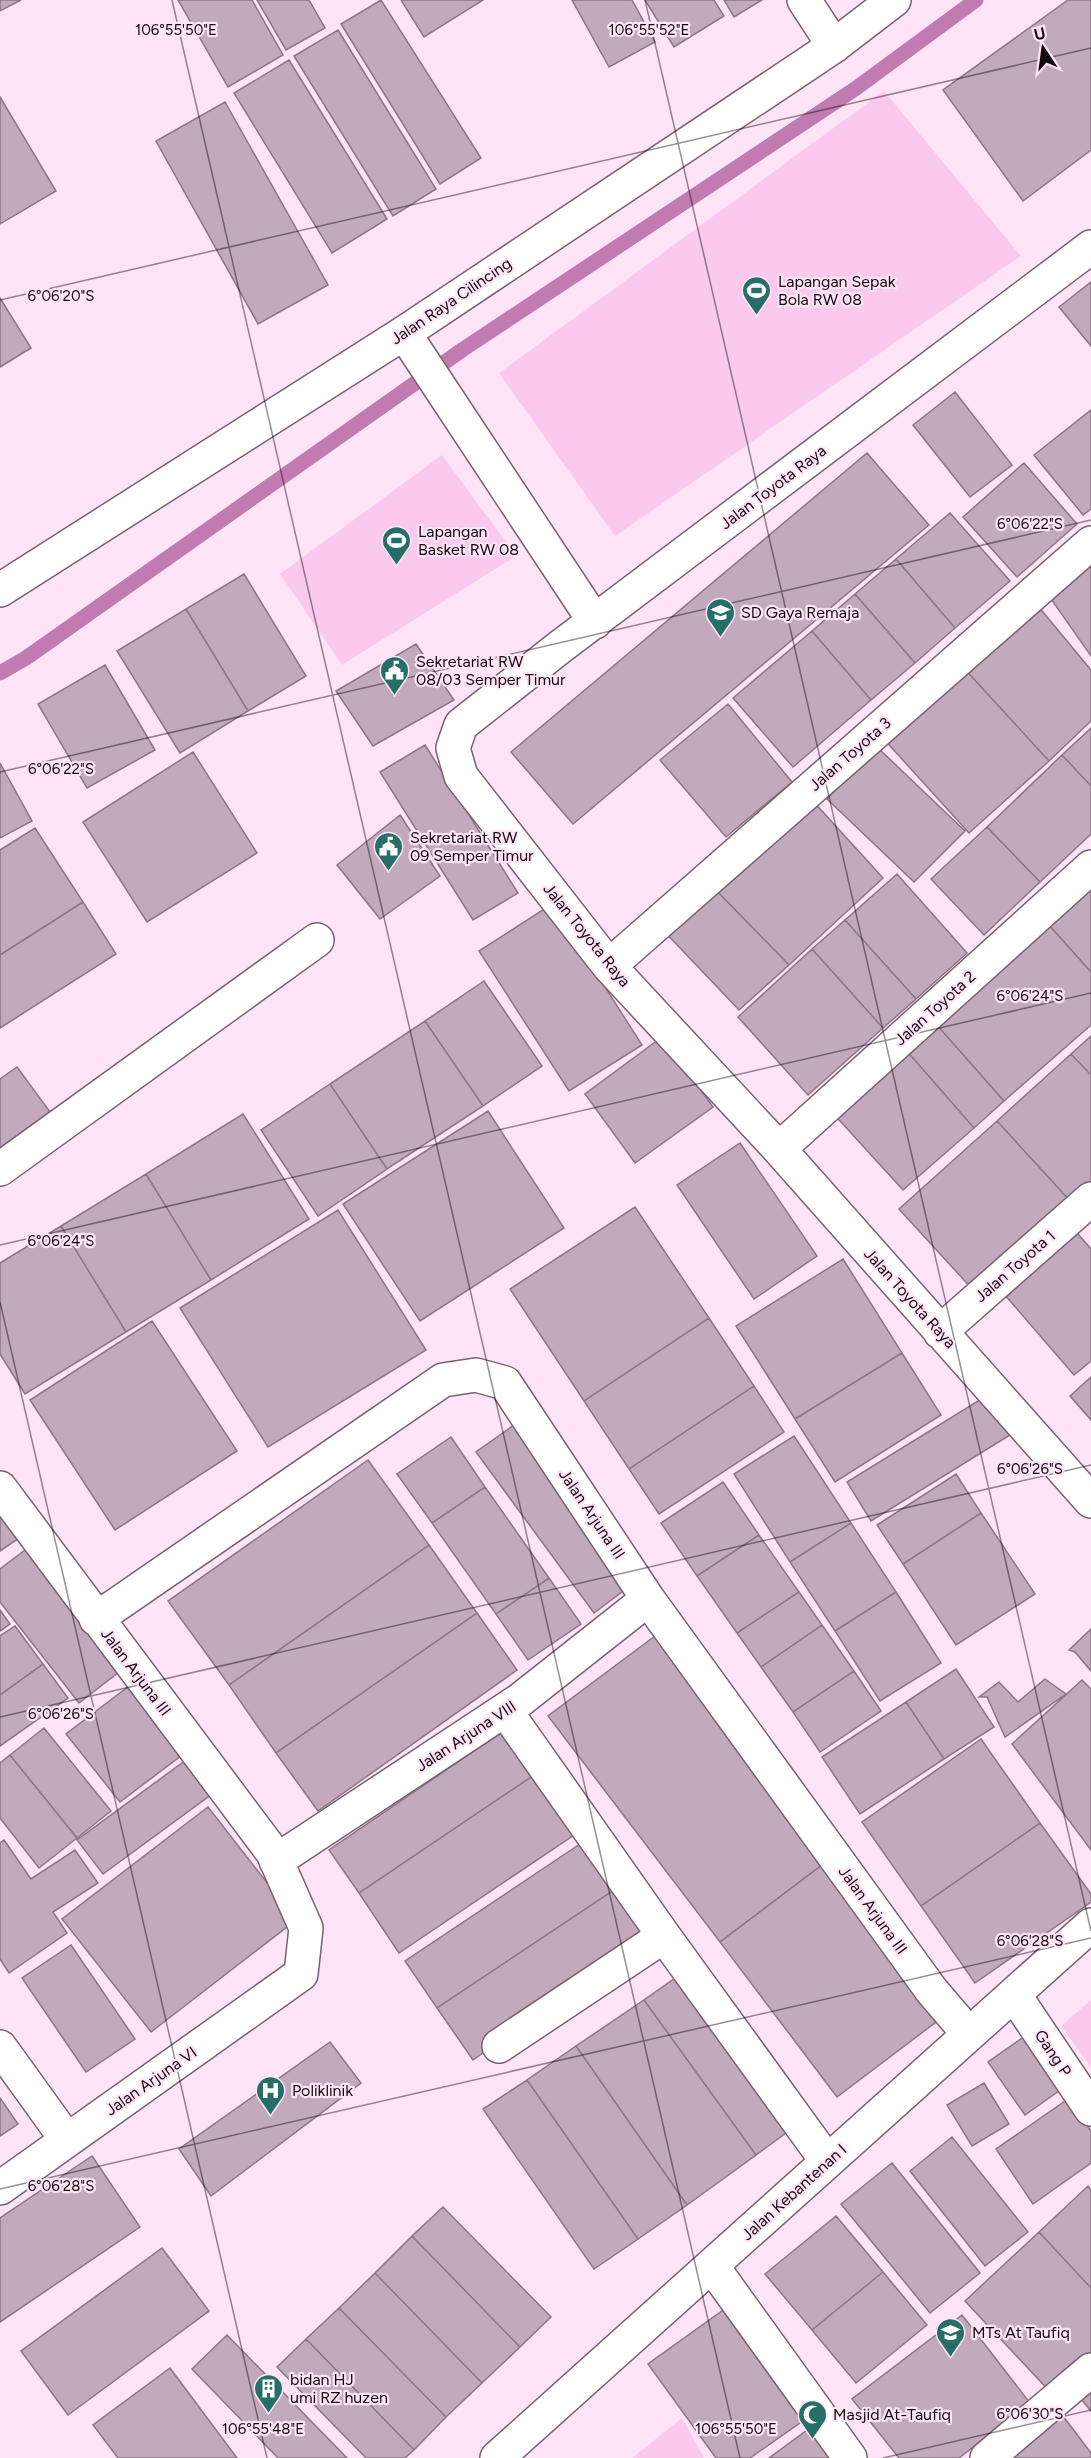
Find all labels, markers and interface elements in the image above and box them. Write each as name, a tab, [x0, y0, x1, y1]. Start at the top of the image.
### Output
north arrow	[1013, 18, 1073, 78]
text: 106°55'50"E	[135, 21, 217, 39]
text: 106°55'52"E	[609, 21, 689, 39]
text: U	[1032, 23, 1047, 44]
street label: Jalan Raya Cilincing	[387, 254, 515, 348]
place label: Lapangan Sepak Bola RW 08	[778, 272, 896, 309]
sports icon: Lapangan Sepak Bola RW 08	[741, 274, 773, 316]
text: 6°06'20"S	[27, 287, 95, 305]
street label: Jalan Toyota Raya	[716, 441, 830, 533]
text: 6°06'22"S	[997, 515, 1063, 533]
place label: Lapangan Basket RW 08	[418, 522, 519, 559]
sports icon: Lapangan Basket RW 08	[381, 524, 413, 566]
school or university icon: SD Gaya Remaja	[704, 596, 736, 638]
place label: SD Gaya Remaja	[741, 603, 859, 622]
place label: Sekretariat RW 08/03 Semper Timur	[416, 652, 566, 689]
public building icon: Sekretariat RW 08/03 Semper Timur	[379, 654, 411, 696]
street label: Jalan Toyota 3	[805, 713, 895, 795]
text: 6°06'22"S	[28, 760, 94, 778]
place label: Sekretariat RW 09 Semper Timur	[410, 828, 534, 865]
public building icon: Sekretariat RW 09 Semper Timur	[373, 830, 405, 872]
street label: Jalan Toyota Raya	[539, 879, 635, 991]
street label: Jalan Toyota 2	[891, 967, 979, 1049]
text: 6°06'24"S	[997, 987, 1063, 1005]
street label: Jalan Toyota 1	[971, 1226, 1059, 1306]
text: 6°06'24"S	[28, 1232, 94, 1250]
street label: Jalan Toyota Raya	[860, 1244, 960, 1352]
text: 6°06'26"S	[997, 1460, 1063, 1478]
street label: Jalan Arjuna III	[555, 1465, 629, 1563]
street label: Jalan Arjuna III	[97, 1625, 175, 1719]
street label: Jalan Arjuna VIII	[412, 1697, 520, 1775]
text: 6°06'26"S	[28, 1705, 94, 1723]
street label: Jalan Arjuna III	[835, 1862, 911, 1958]
text: 6°06'28"S	[997, 1932, 1063, 1950]
street label: Gang P	[1031, 2026, 1075, 2080]
street label: Jalan Arjuna VI	[102, 2043, 200, 2119]
hospital icon: Poliklinik	[255, 2074, 287, 2116]
place label: Poliklinik	[292, 2081, 353, 2100]
street label: Jalan Kebantenan I	[738, 2140, 850, 2244]
text: 6°06'28"S	[28, 2177, 94, 2195]
school or university icon: MTs At Taufiq	[935, 2316, 967, 2358]
place label: MTs At Taufiq	[972, 2323, 1070, 2342]
place label: bidan HJ umi RZ huzen	[290, 2370, 388, 2407]
building icon: bidan HJ umi RZ huzen	[253, 2372, 285, 2414]
mosque icon: Masjid At-Taufiq	[796, 2398, 828, 2440]
place label: Masjid At-Taufiq	[833, 2405, 951, 2424]
text: 6°06'30"S	[997, 2405, 1063, 2423]
text: 106°55'48"E	[222, 2420, 304, 2438]
text: 106°55'50"E	[695, 2420, 777, 2438]

